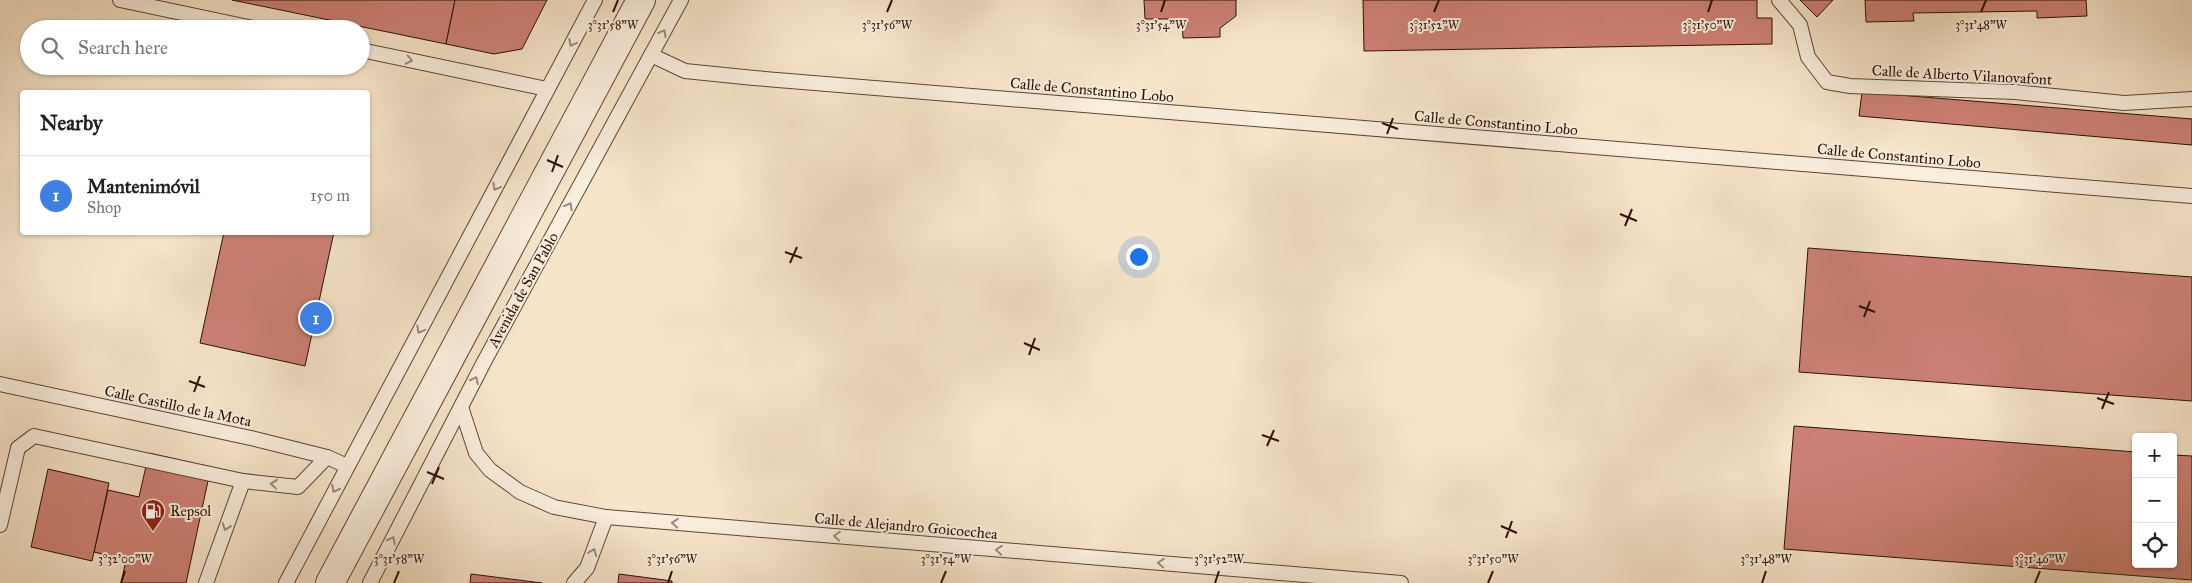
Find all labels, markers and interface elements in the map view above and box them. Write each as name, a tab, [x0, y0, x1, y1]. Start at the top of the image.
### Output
text: 3°31'58"W	[588, 18, 639, 32]
text: 3°31'56"W	[862, 18, 913, 32]
text: 3°31'54"W	[1136, 18, 1187, 32]
text: 3°31'52"W	[1409, 18, 1460, 32]
text: 3°31'50"W	[1682, 18, 1734, 32]
text: 3°31'48"W	[1955, 18, 2007, 32]
search box	[20, 20, 370, 75]
one-way arrow	[657, 29, 667, 38]
icon: search	[38, 34, 66, 62]
text: Search here	[78, 36, 168, 59]
one-way arrow	[568, 38, 578, 47]
one-way arrow	[405, 54, 413, 65]
street label: Calle de Alberto Vilanovafont	[1871, 61, 2053, 89]
street label: Calle de Constantino Lobo	[1009, 74, 1175, 106]
street label: Calle de Constantino Lobo	[1413, 107, 1579, 139]
text: Nearby	[40, 110, 103, 136]
street label: Calle de Constantino Lobo	[1816, 140, 1982, 172]
text: Mantenimóvil	[87, 175, 200, 198]
one-way arrow	[492, 181, 502, 190]
text: 1	[53, 186, 59, 205]
text: 150 m	[310, 186, 350, 205]
text: Shop	[87, 198, 121, 217]
one-way arrow	[563, 202, 573, 211]
street label: Avenida de San Pablo	[483, 229, 562, 352]
your location	[1126, 244, 1152, 270]
pin: 1	[300, 299, 332, 337]
one-way arrow	[416, 325, 426, 334]
one-way arrow	[469, 376, 479, 385]
street label: Calle Castillo de la Mota	[103, 382, 254, 431]
map controls	[2132, 433, 2177, 568]
button: +	[2132, 433, 2177, 478]
button: −	[2132, 478, 2177, 523]
one-way arrow	[269, 479, 277, 490]
one-way arrow	[331, 484, 341, 493]
fuel station icon: Repsol	[140, 498, 166, 532]
place label: Repsol	[170, 502, 212, 520]
street label: Calle de Alejandro Goicoechea	[814, 509, 999, 543]
one-way arrow	[671, 518, 679, 529]
one-way arrow	[222, 522, 232, 531]
button: locate	[2132, 523, 2177, 568]
one-way arrow	[833, 531, 841, 542]
one-way arrow	[386, 536, 396, 545]
one-way arrow	[995, 545, 1003, 556]
one-way arrow	[587, 548, 597, 557]
text: 3°32'00"W	[98, 552, 153, 566]
text: 3°31'58"W	[374, 552, 425, 566]
text: 3°31'56"W	[647, 552, 698, 566]
text: 3°31'54"W	[921, 552, 972, 566]
text: 3°31'52"W	[1194, 552, 1245, 566]
text: 3°31'50"W	[1467, 552, 1519, 566]
text: 3°31'48"W	[1740, 552, 1792, 566]
text: 3°31'46"W	[2014, 552, 2066, 566]
one-way arrow	[1157, 558, 1165, 569]

